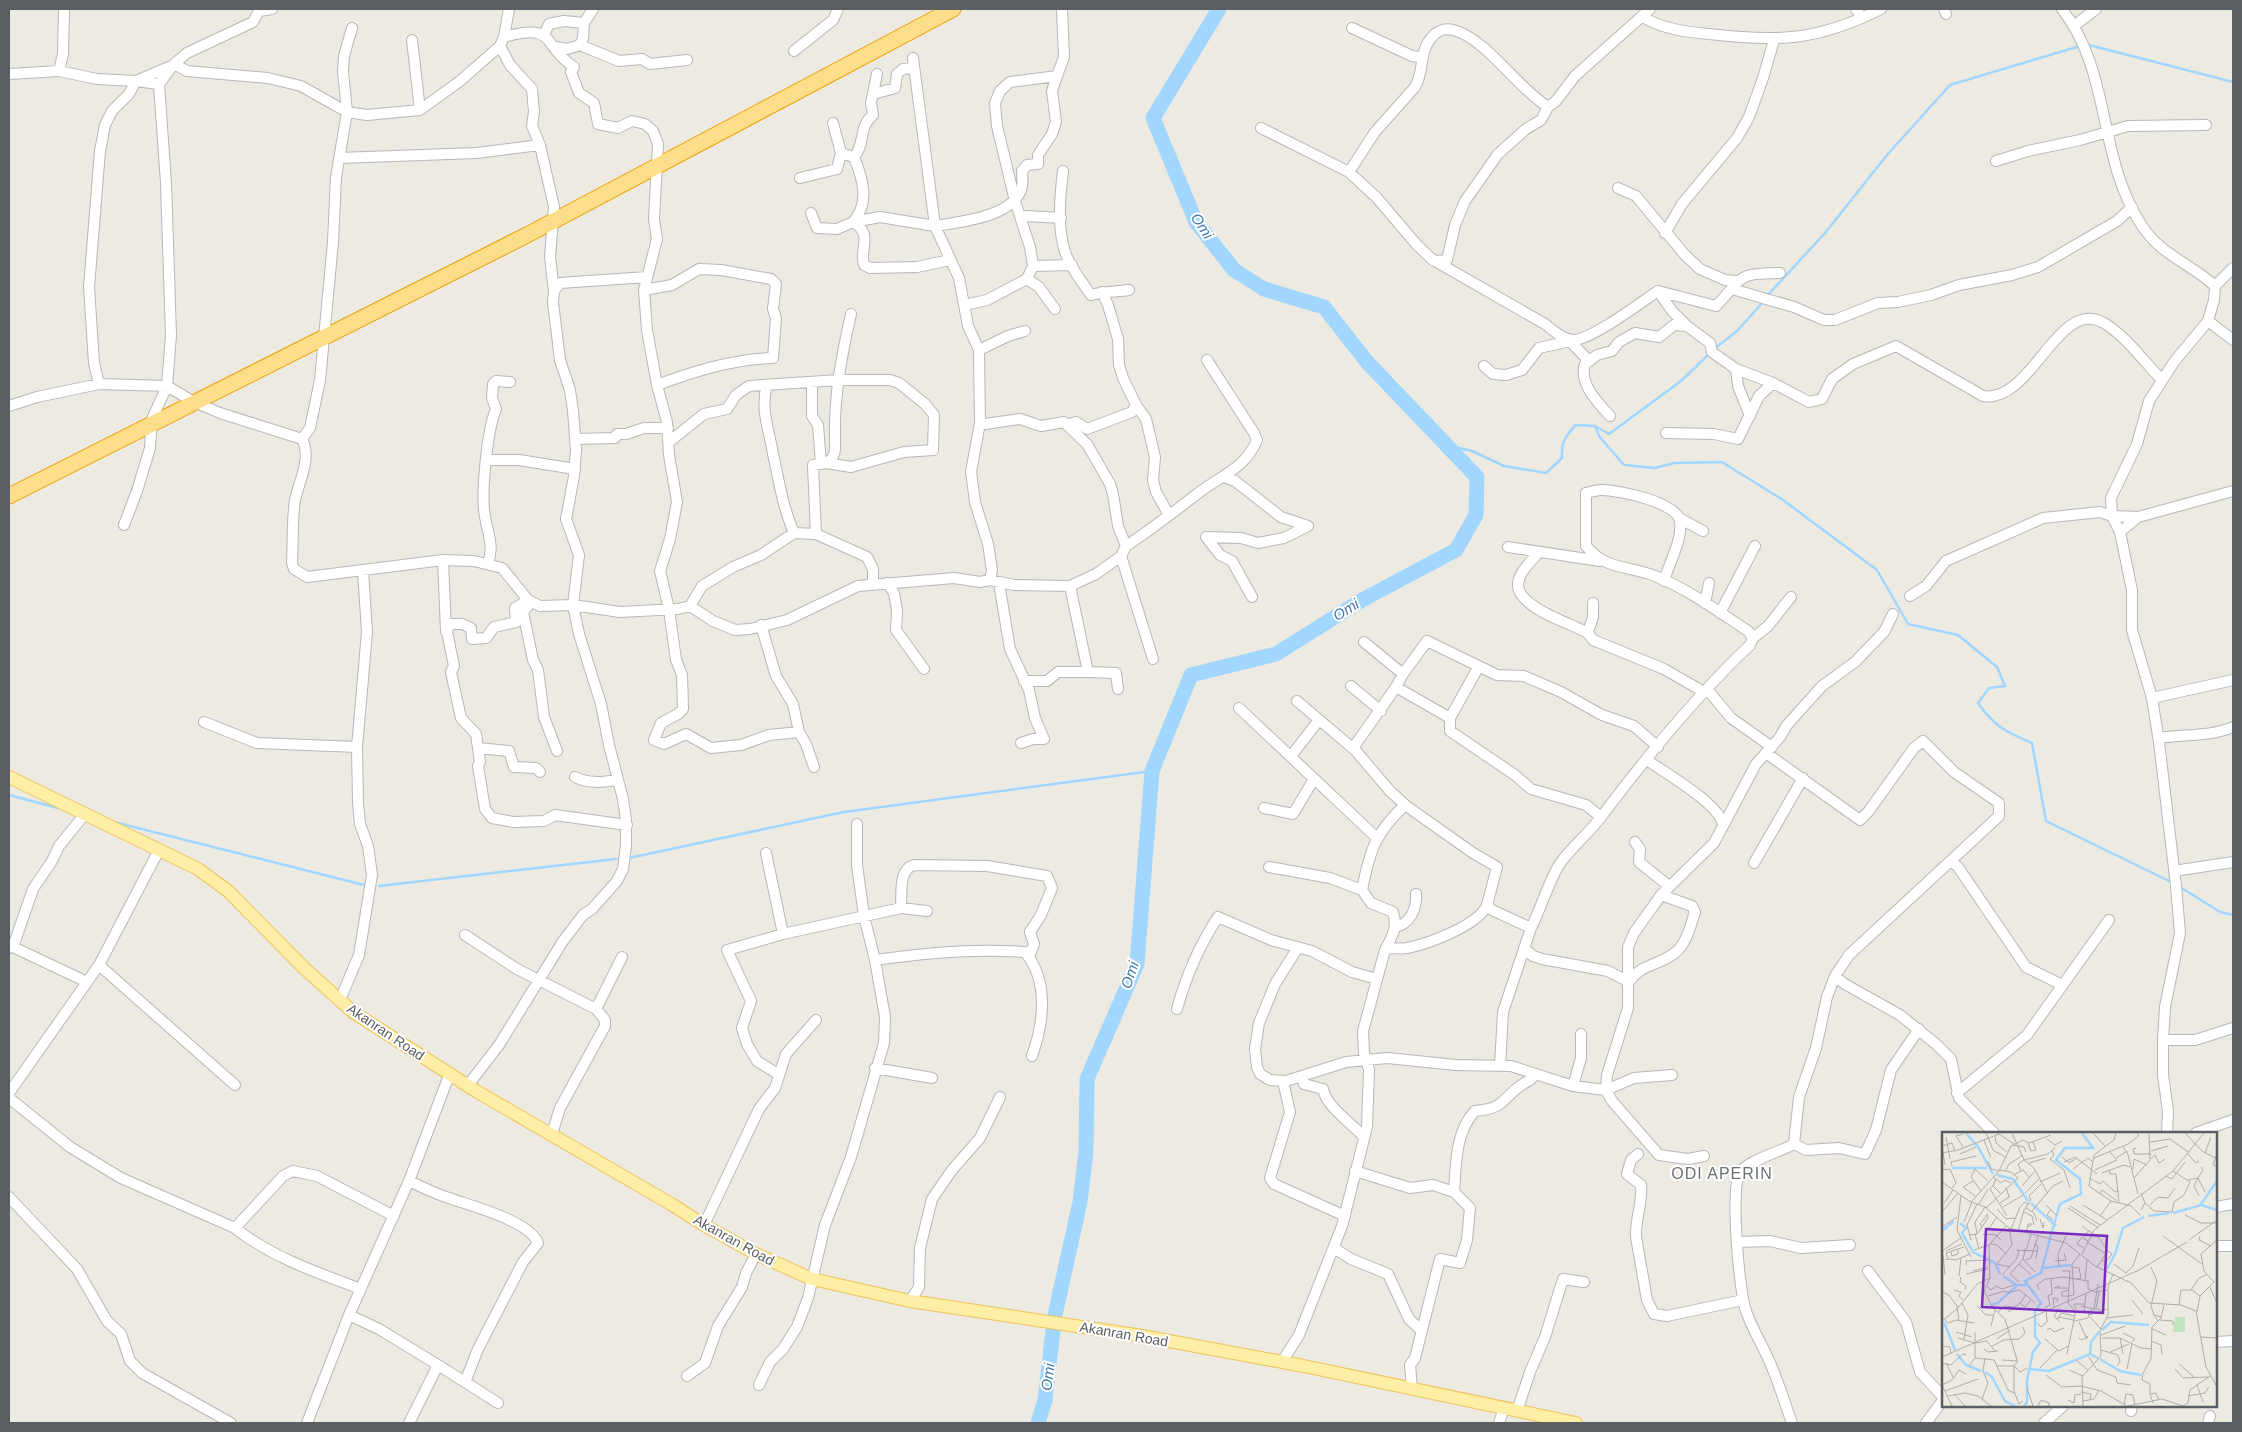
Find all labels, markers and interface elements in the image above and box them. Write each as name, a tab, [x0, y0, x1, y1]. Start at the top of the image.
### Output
water label: Omi	[1188, 210, 1217, 242]
water label: Omi	[1330, 595, 1362, 624]
water label: Omi	[1117, 958, 1142, 991]
street label: Akanran Road	[344, 1000, 428, 1064]
inset map	[1942, 1132, 2217, 1407]
district label: ODI APERIN	[1671, 1165, 1773, 1182]
street label: Akanran Road	[691, 1211, 777, 1269]
street label: Akanran Road	[1079, 1318, 1169, 1350]
water label: Omi	[1037, 1362, 1058, 1392]

